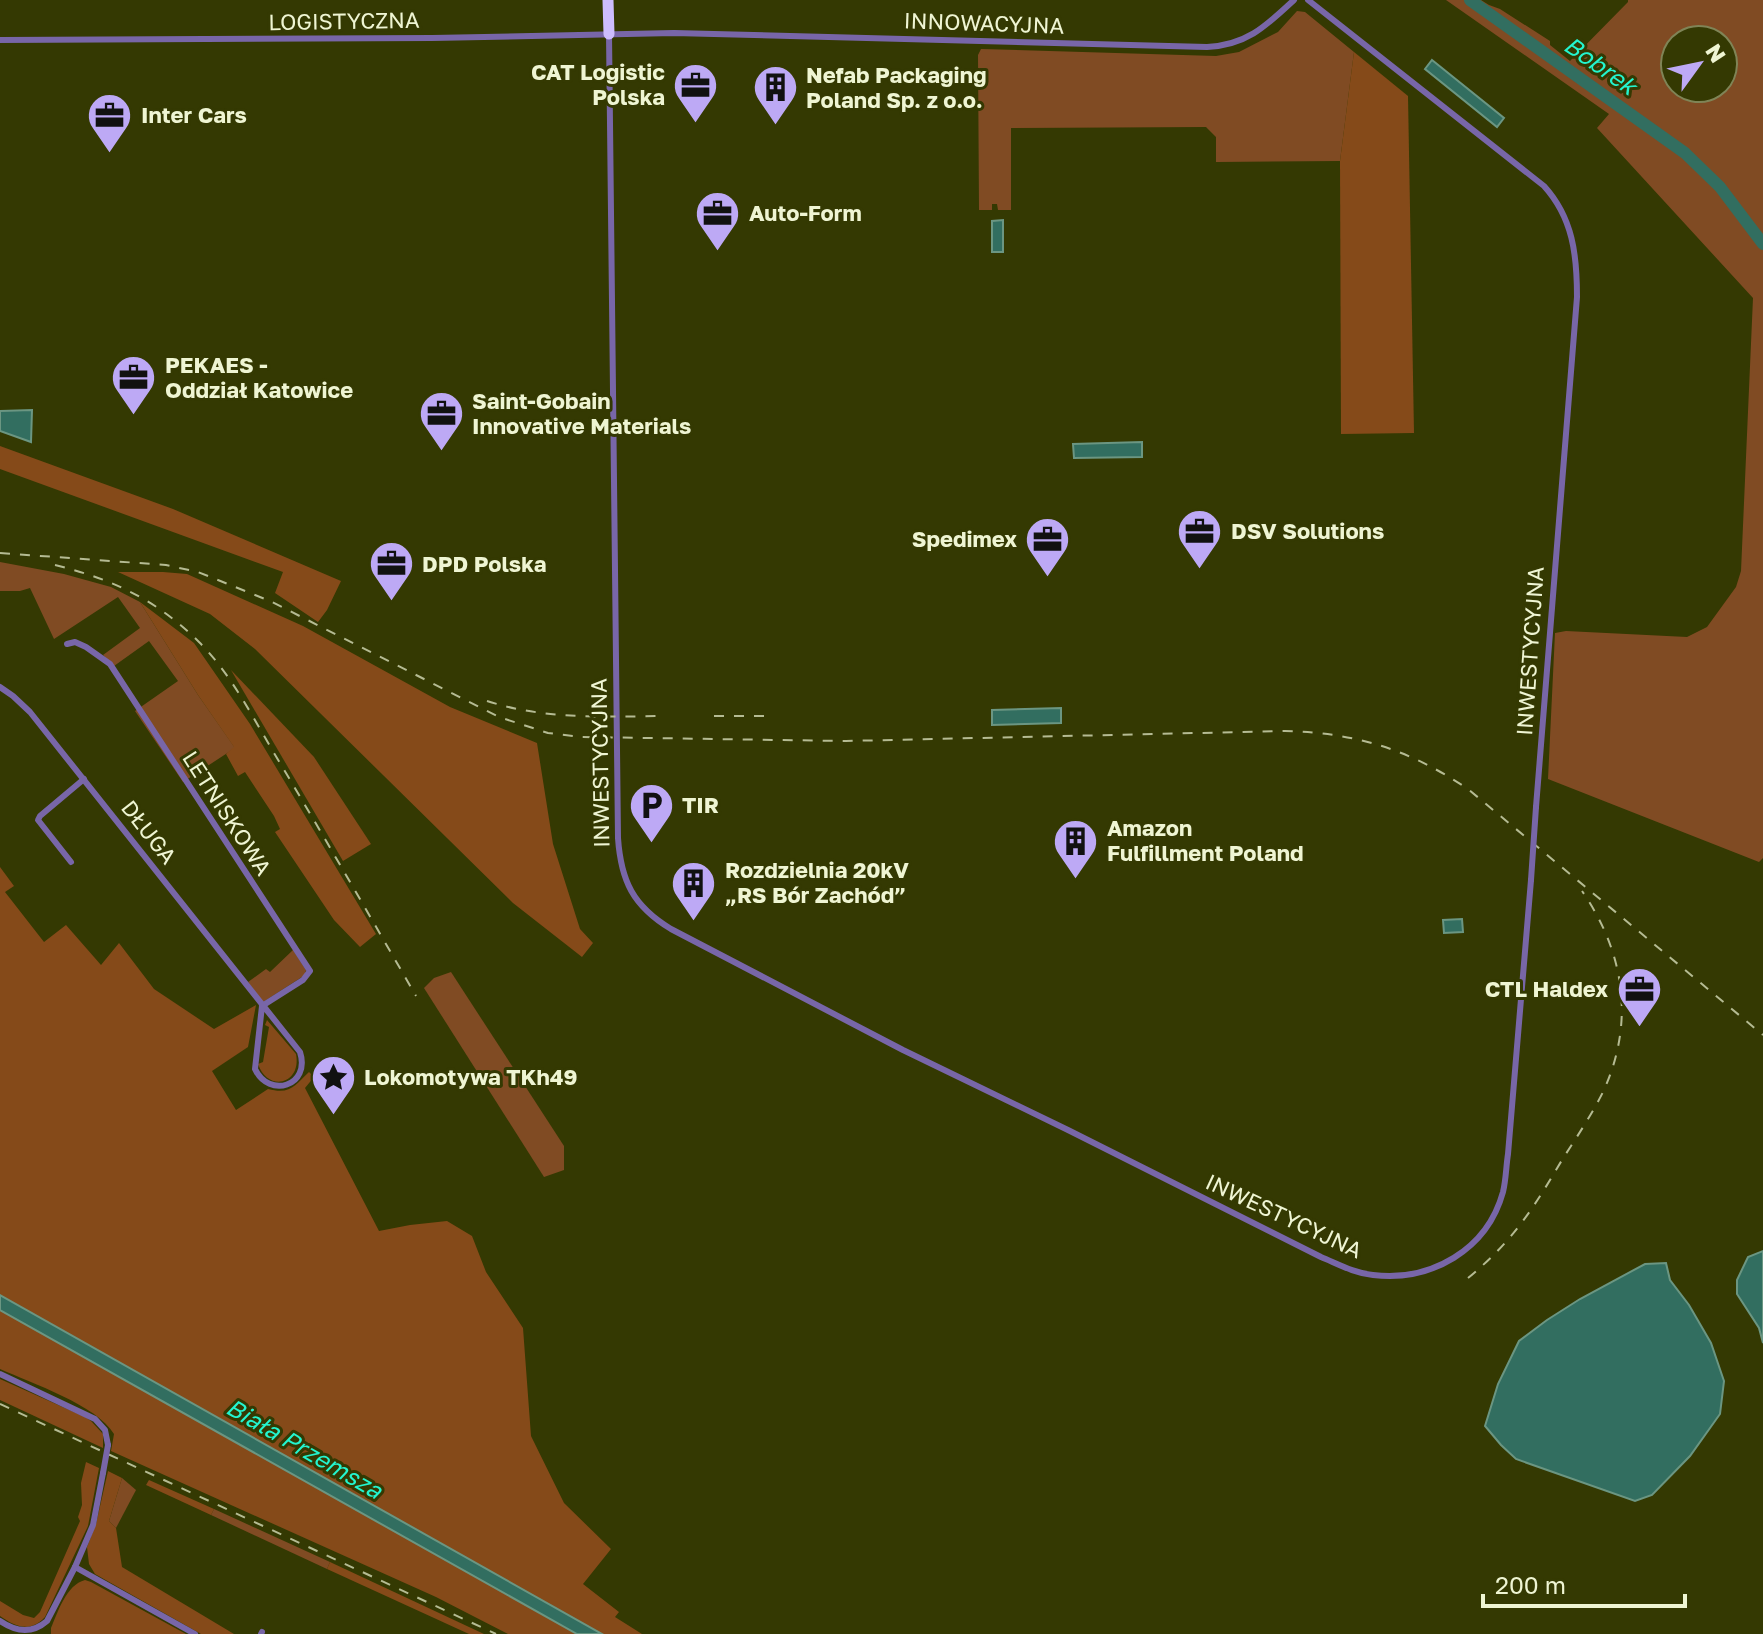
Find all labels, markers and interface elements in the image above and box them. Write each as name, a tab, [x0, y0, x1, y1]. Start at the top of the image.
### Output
street label: LOGISTYCZNA	[268, 6, 420, 35]
street label: INNOWACYJNA	[903, 6, 1065, 39]
north arrow	[1659, 24, 1739, 104]
water label: Bobrek	[1559, 29, 1645, 102]
text: N	[1700, 38, 1732, 67]
place label: CAT Logistic Polska	[531, 58, 665, 110]
office icon: CAT Logistic Polska	[672, 61, 720, 124]
place label: Nefab Packaging Poland Sp. z o.o.	[806, 61, 987, 113]
building icon: Nefab Packaging Poland Sp. z o.o.	[751, 64, 799, 127]
office icon: Inter Cars	[86, 91, 134, 154]
place label: Inter Cars	[141, 101, 247, 128]
office icon: Auto-Form	[694, 189, 742, 252]
place label: Auto-Form	[749, 199, 862, 226]
place label: PEKAES - Oddział Katowice	[165, 351, 353, 403]
office icon: PEKAES - Oddział Katowice	[110, 354, 158, 417]
place label: Saint-Gobain Innovative Materials	[472, 387, 691, 439]
office icon: Saint-Gobain Innovative Materials	[417, 390, 465, 453]
office icon: DSV Solutions	[1176, 507, 1224, 570]
office icon: Spedimex	[1024, 515, 1072, 578]
place label: DSV Solutions	[1231, 517, 1384, 544]
place label: Spedimex	[912, 525, 1017, 552]
office icon: DPD Polska	[367, 540, 415, 603]
place label: DPD Polska	[422, 550, 546, 577]
street label: INWESTYCYJNA	[1510, 565, 1549, 737]
street label: INWESTYCYJNA	[585, 678, 614, 848]
street label: LETNISKOWA	[177, 745, 278, 880]
parking icon: TIR	[627, 781, 675, 844]
place label: TIR	[682, 791, 719, 818]
street label: DŁUGA	[116, 794, 183, 869]
place label: Amazon Fulfillment Poland	[1107, 814, 1304, 866]
building icon: Amazon Fulfillment Poland	[1052, 817, 1100, 880]
place label: Rozdzielnia 20kV „RS Bór Zachód”	[725, 856, 909, 908]
building icon: Rozdzielnia 20kV „RS Bór Zachód”	[670, 859, 718, 922]
office icon: CTL Haldex	[1615, 965, 1663, 1028]
place label: CTL Haldex	[1485, 975, 1608, 1002]
place icon: Lokomotywa TKh49	[309, 1053, 357, 1116]
place label: Lokomotywa TKh49	[364, 1063, 578, 1090]
street label: INWESTYCYJNA	[1202, 1167, 1367, 1264]
water label: Biała Przemsza	[222, 1391, 389, 1505]
scale bar	[1483, 1558, 1685, 1608]
text: 200 m	[1495, 1570, 1566, 1599]

